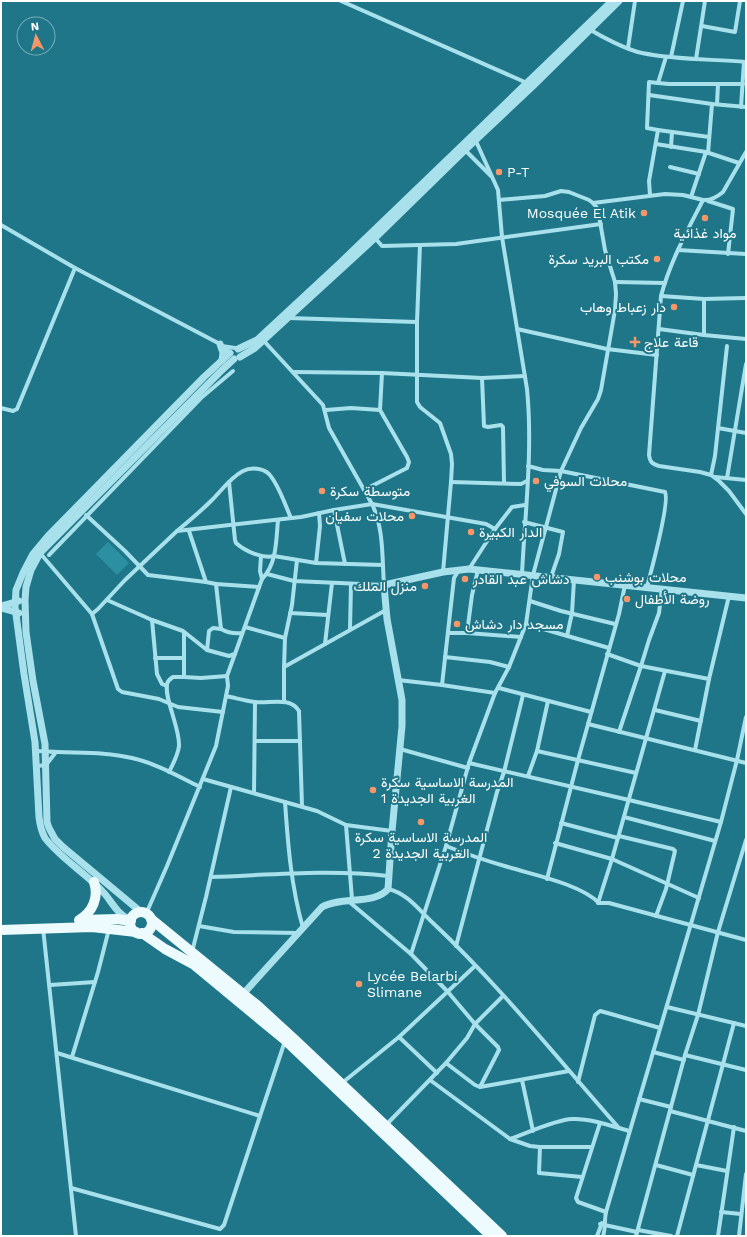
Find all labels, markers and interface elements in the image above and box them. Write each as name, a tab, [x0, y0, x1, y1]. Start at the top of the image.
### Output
north arrow	[16, 16, 56, 56]
text: N	[30, 20, 40, 33]
place label: P-T	[507, 164, 530, 180]
marker: P-T	[494, 167, 504, 177]
place label: Mosquée El Atik	[527, 205, 636, 221]
marker: Mosquée El Atik	[639, 208, 649, 218]
marker: مواد غذائية	[700, 213, 710, 223]
place label: مواد غذائية	[673, 225, 737, 242]
place label: مكتب البريد سكرة	[548, 251, 649, 268]
marker: مكتب البريد سكرة	[652, 254, 662, 264]
place label: دار زعباط وهاب	[580, 299, 666, 316]
marker: دار زعباط وهاب	[669, 302, 679, 312]
place label: قاعة علاج	[644, 334, 699, 353]
marker: قاعة علاج	[629, 336, 641, 348]
place label: محلات السوفي	[544, 473, 627, 493]
marker: محلات السوفي	[531, 476, 541, 486]
place label: متوسطة سكرة	[330, 483, 410, 500]
marker: متوسطة سكرة	[317, 486, 327, 496]
place label: محلات سفيان	[325, 508, 404, 525]
marker: محلات سفيان	[407, 511, 417, 521]
place label: الدار الكبيرة	[479, 524, 542, 541]
marker: الدار الكبيرة	[466, 527, 476, 537]
place label: محلات بوشنب	[605, 569, 687, 586]
place label: دشاش عبد القادر	[472, 571, 570, 588]
marker: محلات بوشنب	[592, 572, 602, 582]
marker: دشاش عبد القادر	[460, 574, 470, 584]
place label: منزل الملك	[354, 578, 417, 596]
marker: منزل الملك	[420, 581, 430, 591]
place label: روضة الأطفال	[635, 591, 710, 609]
marker: روضة الأطفال	[622, 594, 632, 604]
place label: مسجد دار دشاش	[465, 616, 564, 633]
marker: مسجد دار دشاش	[452, 619, 462, 629]
place label: المدرسة الاساسية سكرة الغربية الجديدة 1	[381, 774, 514, 807]
marker: المدرسة الاساسية سكرة الغربية الجديدة 1	[368, 785, 378, 795]
marker: المدرسة الاساسية سكرة الغربية الجديدة 2	[416, 817, 426, 827]
place label: المدرسة الاساسية سكرة الغربية الجديدة 2	[355, 829, 487, 862]
place label: Lycée Belarbi Slimane	[367, 968, 458, 1000]
marker: Lycée Belarbi Slimane	[354, 979, 364, 989]

